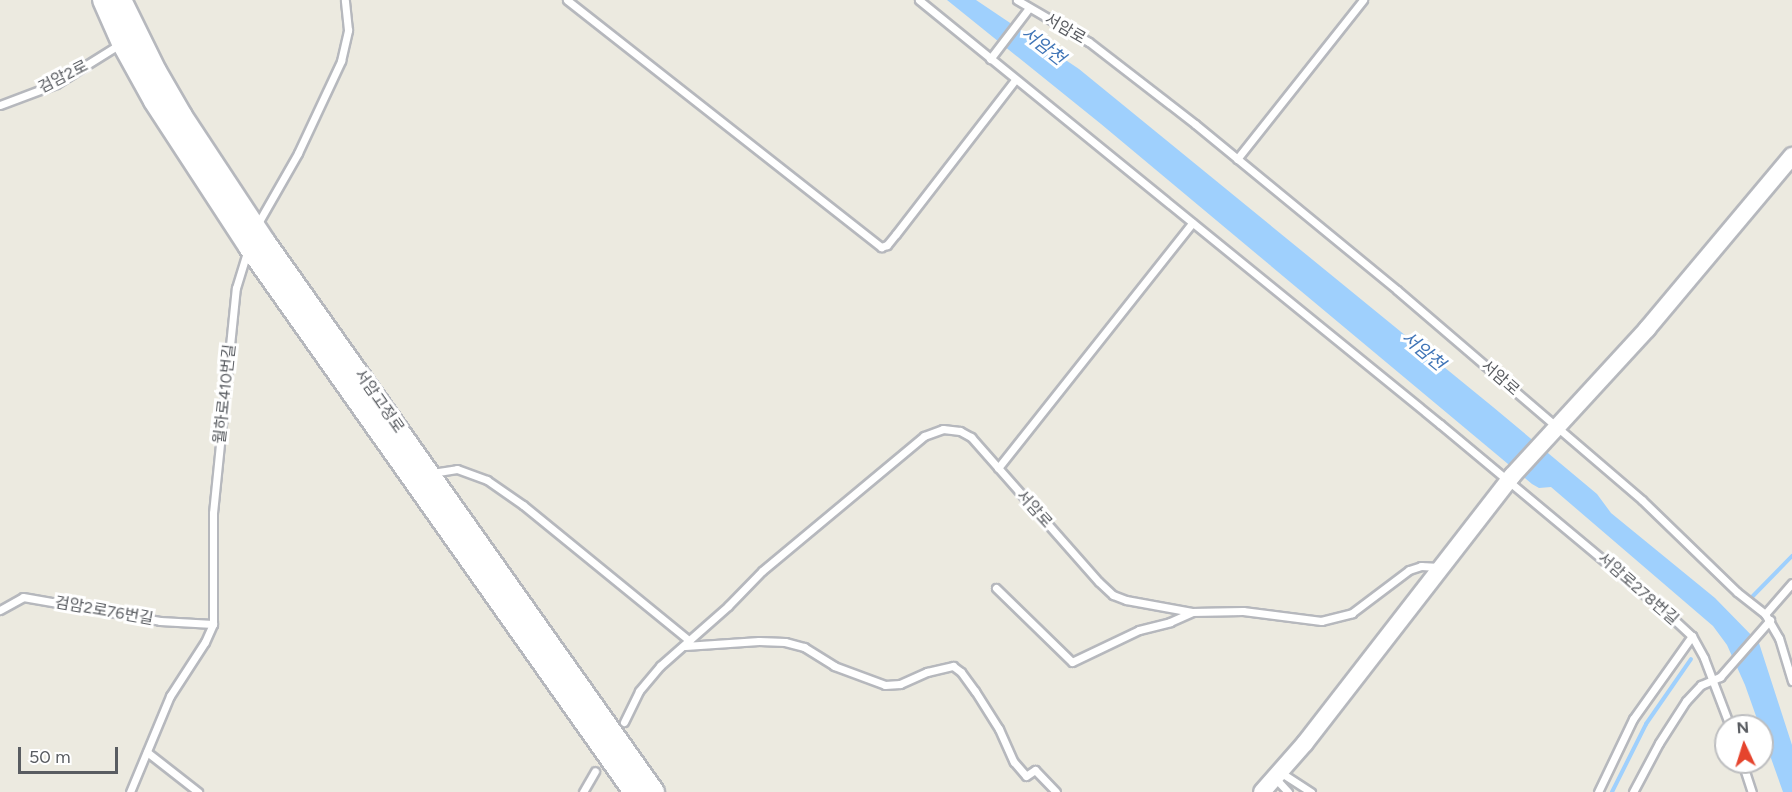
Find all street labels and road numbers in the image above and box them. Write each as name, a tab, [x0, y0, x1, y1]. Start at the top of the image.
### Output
street label: 서암로	[1041, 10, 1089, 48]
street label: 검암2로	[35, 56, 91, 98]
street label: 월하로410번길	[210, 343, 240, 445]
street label: 서암로	[1477, 356, 1523, 400]
street label: 서암고정로	[350, 365, 408, 437]
street label: 서암로	[1012, 486, 1056, 532]
street label: 서암로278번길	[1594, 549, 1682, 629]
street label: 검암2로76번길	[53, 593, 155, 629]

